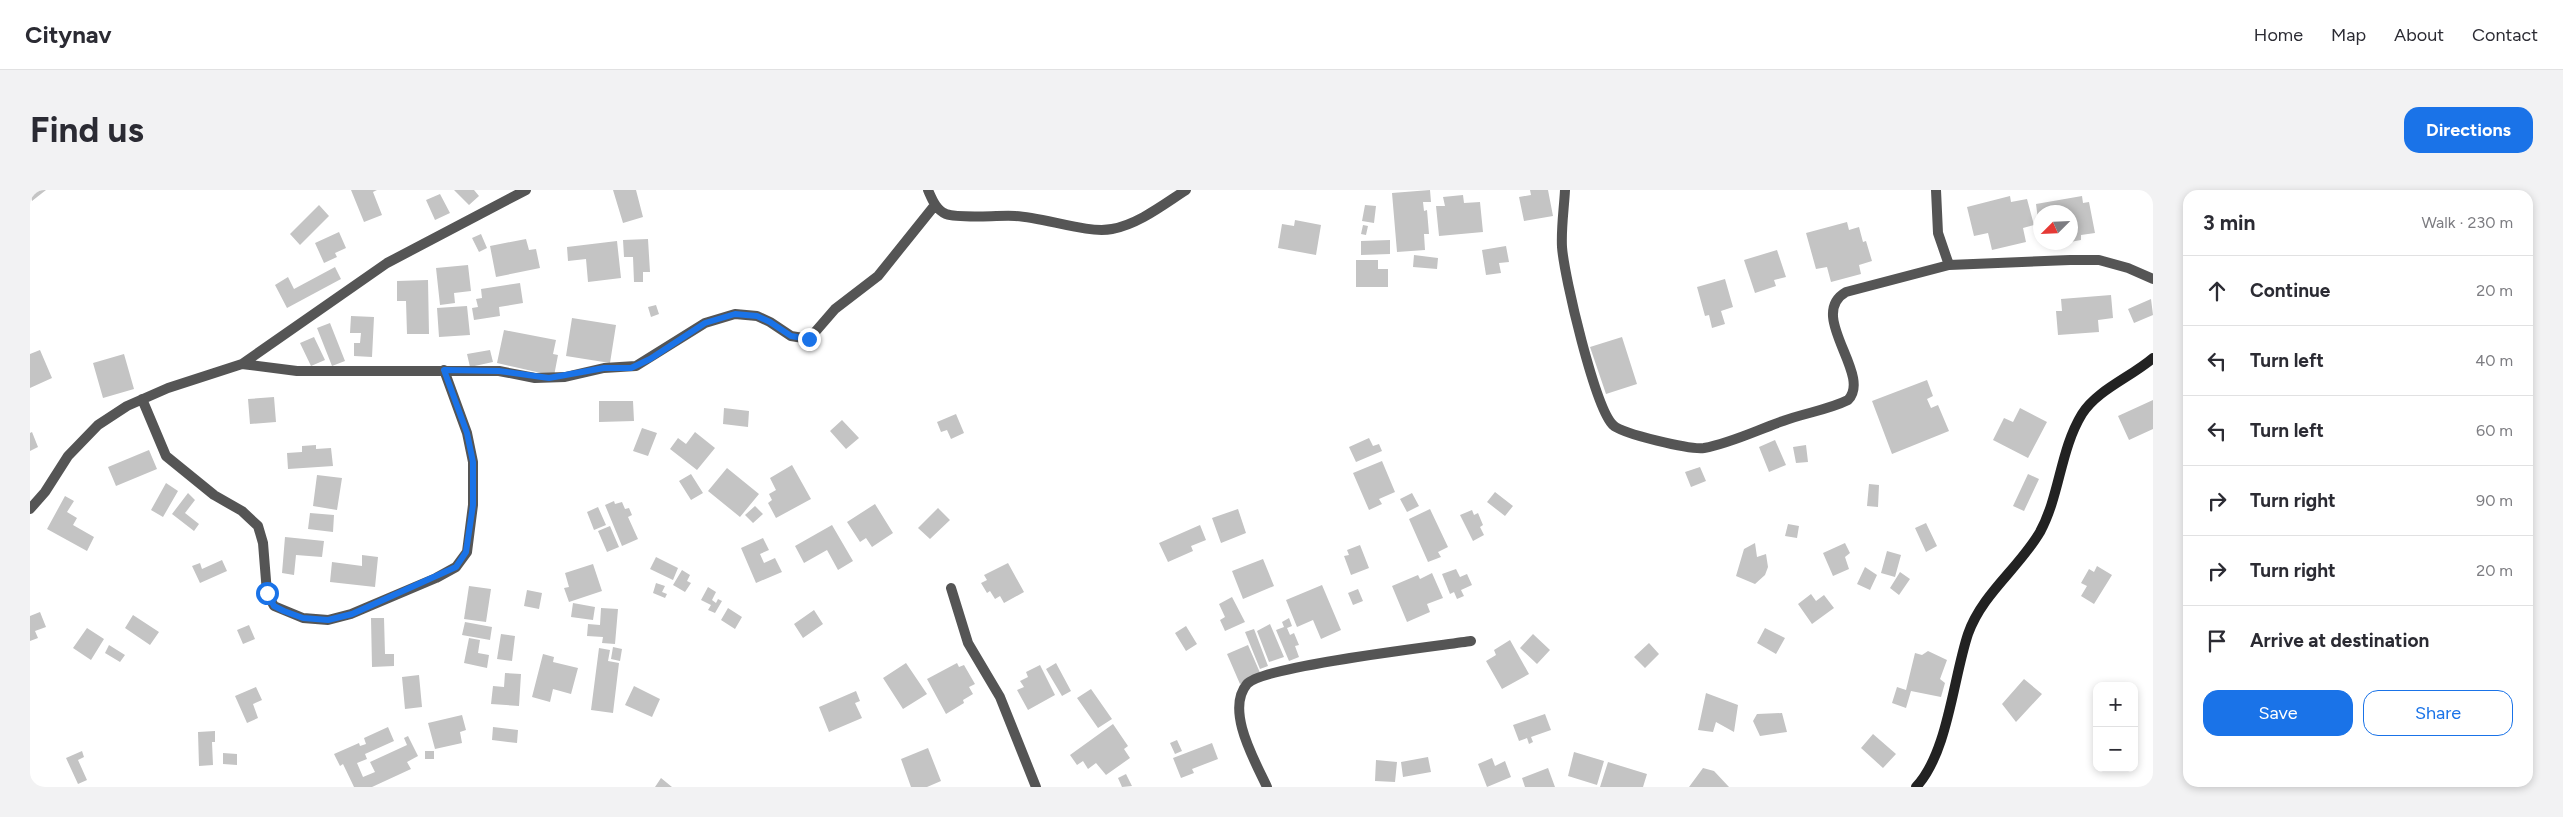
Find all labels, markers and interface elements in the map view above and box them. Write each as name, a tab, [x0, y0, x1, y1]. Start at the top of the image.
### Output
text: Citynav	[25, 20, 112, 49]
text: Home	[2254, 24, 2303, 46]
text: Map	[2331, 24, 2366, 46]
text: About	[2394, 24, 2444, 46]
text: Contact	[2472, 24, 2538, 46]
button: Directions	[2404, 107, 2533, 153]
text: Find us	[30, 109, 144, 151]
north arrow	[2033, 205, 2078, 250]
text: 3 min	[2203, 210, 2255, 235]
text: Walk · 230 m	[2421, 213, 2513, 232]
icon: ahead	[2203, 277, 2231, 305]
text: Continue	[2250, 279, 2330, 302]
text: 20 m	[2476, 281, 2513, 300]
route end	[798, 328, 821, 351]
icon: left	[2203, 347, 2231, 375]
text: Turn left	[2250, 349, 2324, 372]
text: 40 m	[2475, 351, 2513, 370]
icon: left	[2203, 417, 2231, 445]
text: Turn left	[2250, 419, 2324, 442]
text: 60 m	[2476, 421, 2513, 440]
icon: right	[2203, 487, 2231, 515]
text: Turn right	[2250, 489, 2336, 512]
text: 90 m	[2476, 491, 2513, 510]
icon: right	[2203, 557, 2231, 585]
text: Turn right	[2250, 559, 2336, 582]
text: 20 m	[2476, 561, 2513, 580]
route start	[256, 582, 279, 605]
icon: arrive	[2203, 627, 2231, 655]
text: Arrive at destination	[2250, 629, 2429, 652]
map controls	[2093, 682, 2138, 772]
button: +	[2093, 682, 2138, 727]
button: Save	[2203, 690, 2353, 736]
button: Share	[2363, 690, 2513, 736]
button: −	[2093, 727, 2138, 772]

